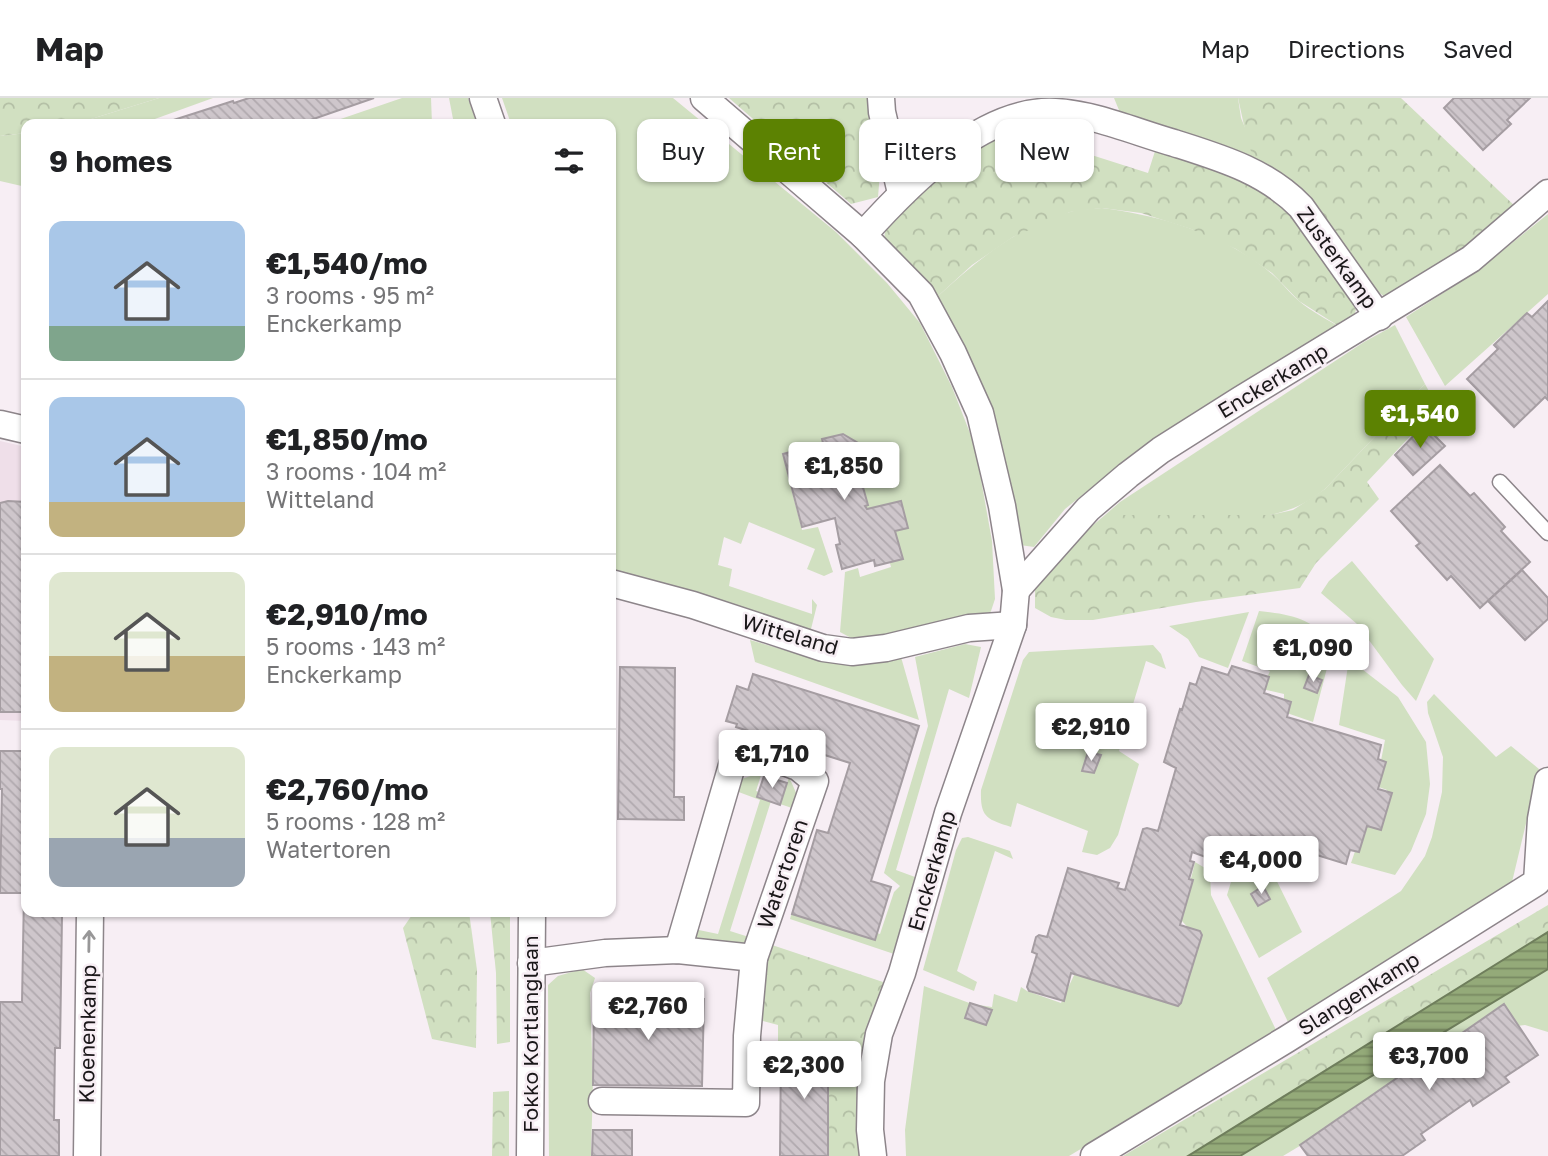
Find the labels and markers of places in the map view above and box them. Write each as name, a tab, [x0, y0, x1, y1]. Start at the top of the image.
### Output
pin: €1,540	[1363, 390, 1477, 450]
pin: €1,850	[787, 442, 901, 502]
pin: €1,090	[1256, 624, 1370, 684]
pin: €2,910	[1034, 704, 1148, 763]
pin: €1,710	[715, 730, 829, 790]
pin: €4,000	[1204, 836, 1318, 896]
pin: €2,760	[591, 982, 705, 1042]
pin: €3,700	[1372, 1032, 1486, 1092]
pin: €2,300	[747, 1042, 861, 1101]

